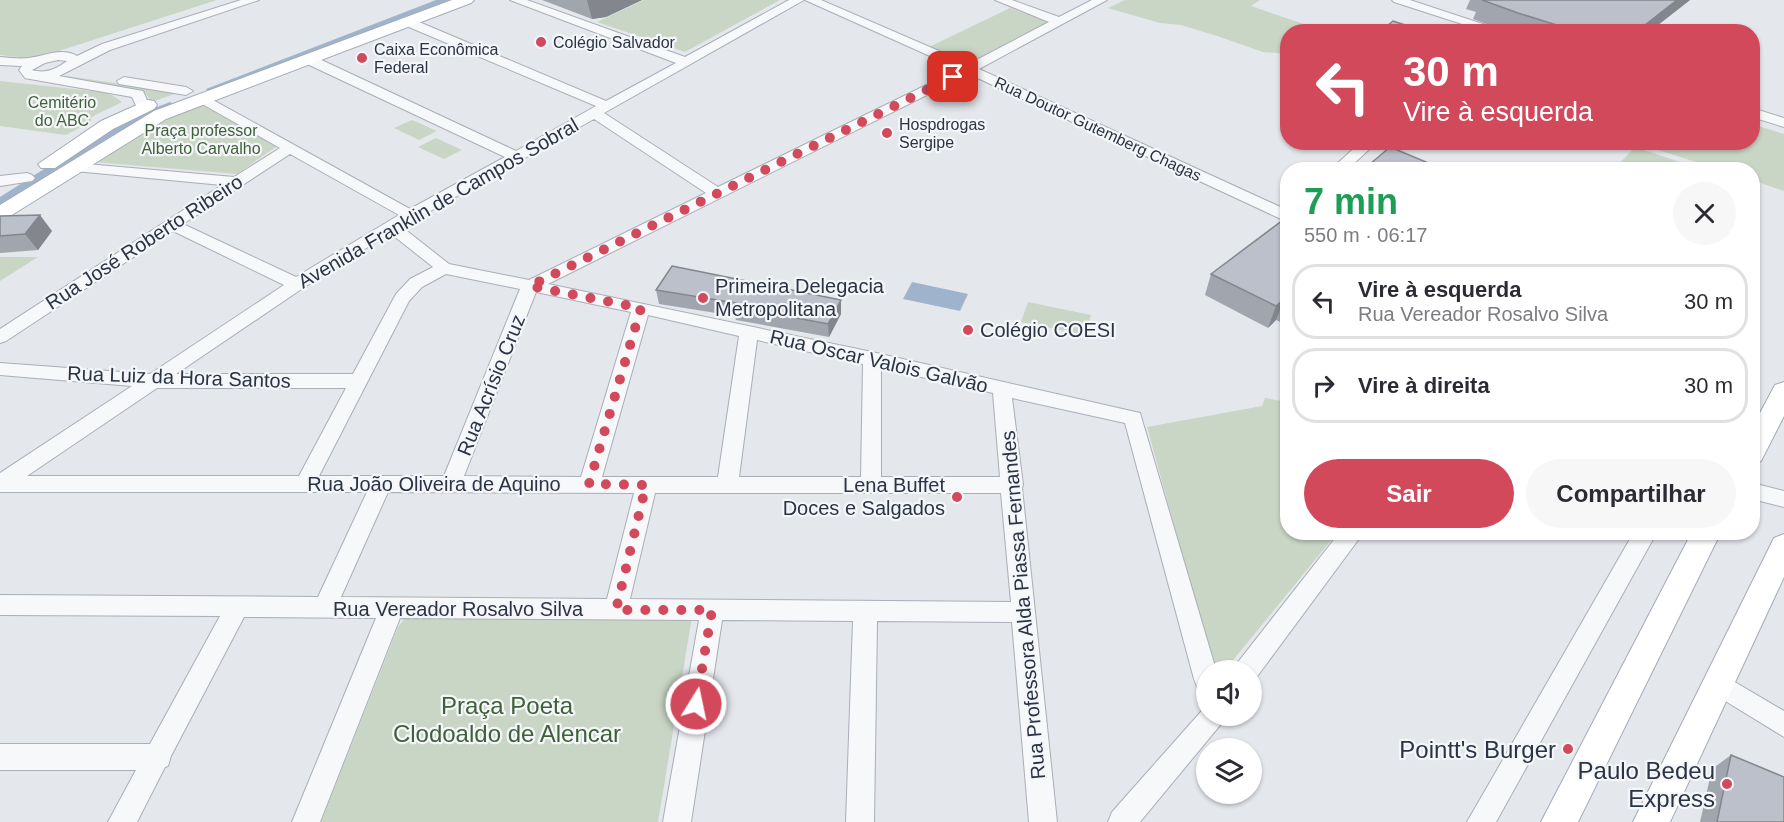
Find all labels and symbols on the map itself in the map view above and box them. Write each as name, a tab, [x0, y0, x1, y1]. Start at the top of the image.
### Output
place label: Colégio Salvador	[553, 34, 676, 51]
marker: Colégio Salvador	[534, 35, 548, 49]
place label: Caixa Econômica Federal	[374, 41, 499, 76]
marker: Caixa Econômica Federal	[355, 51, 369, 65]
pin	[927, 51, 978, 102]
street label: Rua Doutor Gutemberg Chagas	[992, 74, 1204, 184]
park label: Cemitério do ABC	[28, 94, 96, 129]
street label: Avenida Franklin de Campos Sobral	[294, 114, 582, 292]
place label: Hospdrogas Sergipe	[899, 116, 985, 151]
park label: Praça professor Alberto Carvalho	[141, 122, 261, 157]
marker: Hospdrogas Sergipe	[880, 126, 894, 140]
street label: Rua José Roberto Ribeiro	[42, 170, 246, 314]
place label: Primeira Delegacia Metropolitana	[715, 275, 885, 320]
marker: Primeira Delegacia Metropolitana	[696, 291, 710, 305]
street label: Rua Acrísio Cruz	[453, 311, 529, 459]
place label: Colégio COESI	[980, 319, 1116, 341]
marker: Colégio COESI	[961, 323, 975, 337]
street label: Rua Oscar Valois Galvão	[768, 325, 990, 397]
street label: Rua Luiz da Hora Santos	[67, 362, 291, 392]
street label: Rua Professora Alda Piassa Fernandes	[997, 430, 1049, 780]
street label: Rua João Oliveira de Aquino	[307, 473, 561, 495]
place label: Lena Buffet Doces e Salgados	[783, 474, 945, 519]
marker: Lena Buffet Doces e Salgados	[950, 490, 964, 504]
street label: Rua Vereador Rosalvo Silva	[333, 598, 584, 620]
position arrow	[664, 672, 728, 736]
park label: Praça Poeta Clodoaldo de Alencar	[393, 692, 621, 747]
place label: Pointt's Burger	[1399, 736, 1556, 763]
marker: Pointt's Burger	[1561, 742, 1575, 756]
place label: Paulo Bedeu Express	[1578, 757, 1715, 812]
marker: Paulo Bedeu Express	[1720, 777, 1734, 791]

